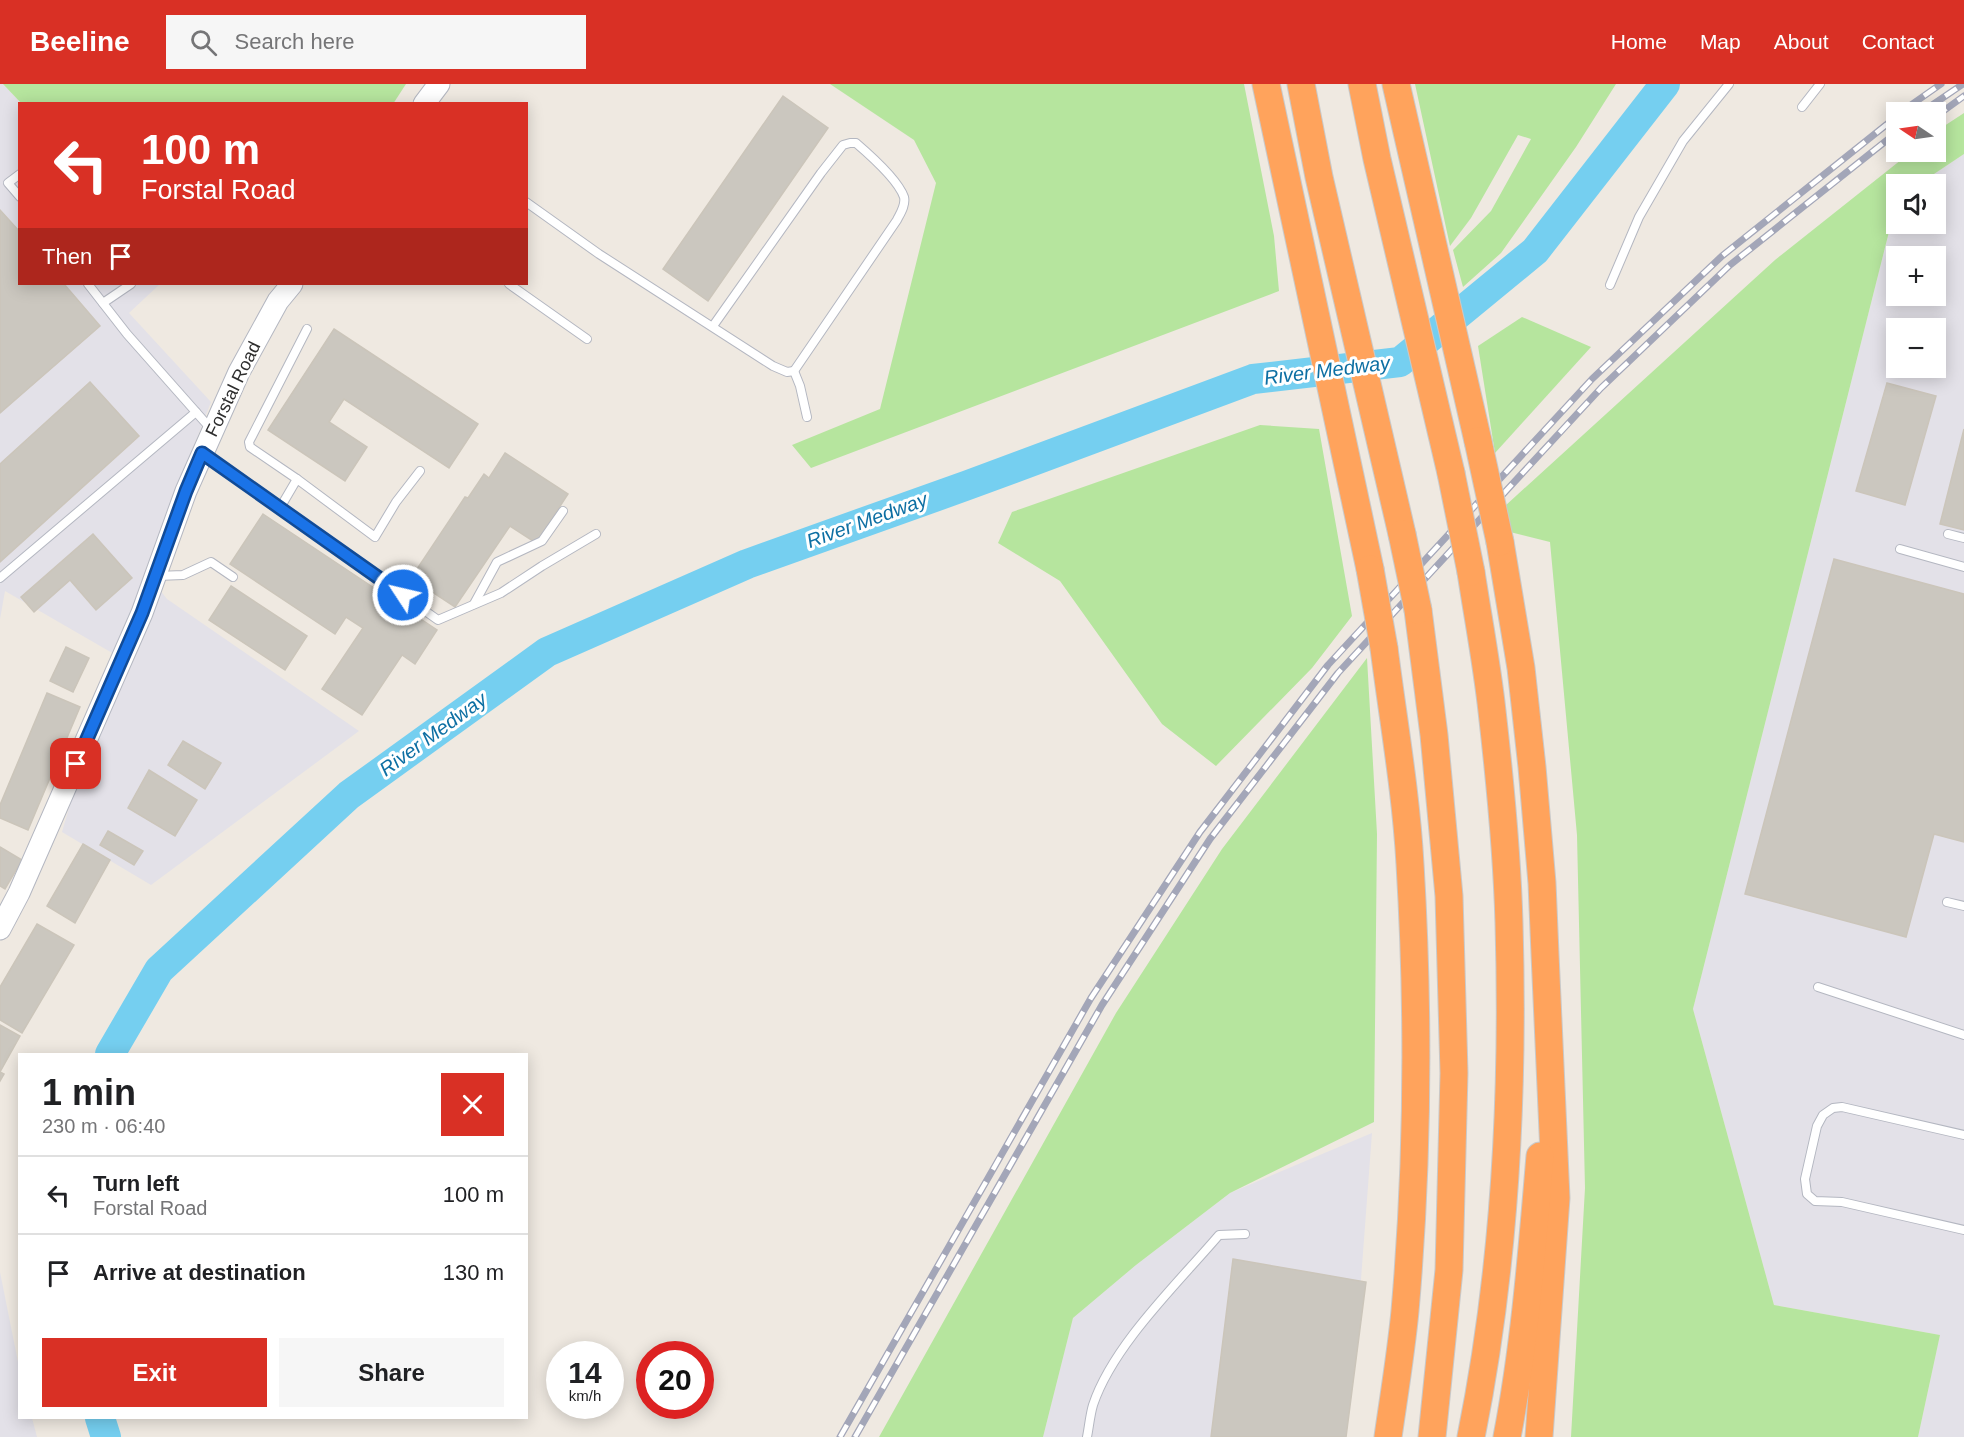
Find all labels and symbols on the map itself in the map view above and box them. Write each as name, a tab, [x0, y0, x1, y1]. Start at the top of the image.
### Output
north arrow	[1886, 102, 1946, 162]
street label: Forstal Road	[201, 338, 265, 440]
water label: River Medway	[1263, 351, 1392, 389]
water label: River Medway	[804, 488, 931, 552]
position arrow	[371, 563, 435, 627]
water label: River Medway	[375, 687, 492, 780]
pin	[50, 738, 101, 789]
speed limit sign: 20	[636, 1341, 714, 1419]

